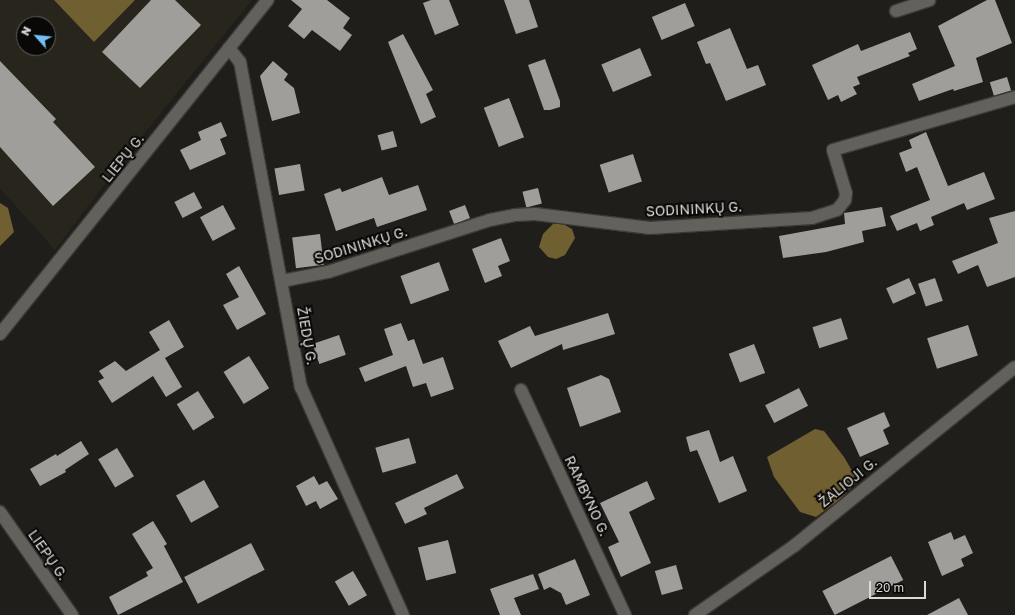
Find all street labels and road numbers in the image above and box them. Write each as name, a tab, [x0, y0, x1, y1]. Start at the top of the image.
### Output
street label: LIEPŲ G.	[98, 130, 148, 186]
street label: SODININKŲ G.	[645, 198, 743, 220]
street label: SODININKŲ G.	[312, 223, 410, 267]
street label: ŽIEDŲ G.	[294, 306, 320, 366]
street label: RAMBYNO G.	[561, 453, 613, 539]
street label: ŽALIOJI G.	[816, 453, 880, 511]
street label: LIEPŲ G.	[25, 527, 71, 583]

